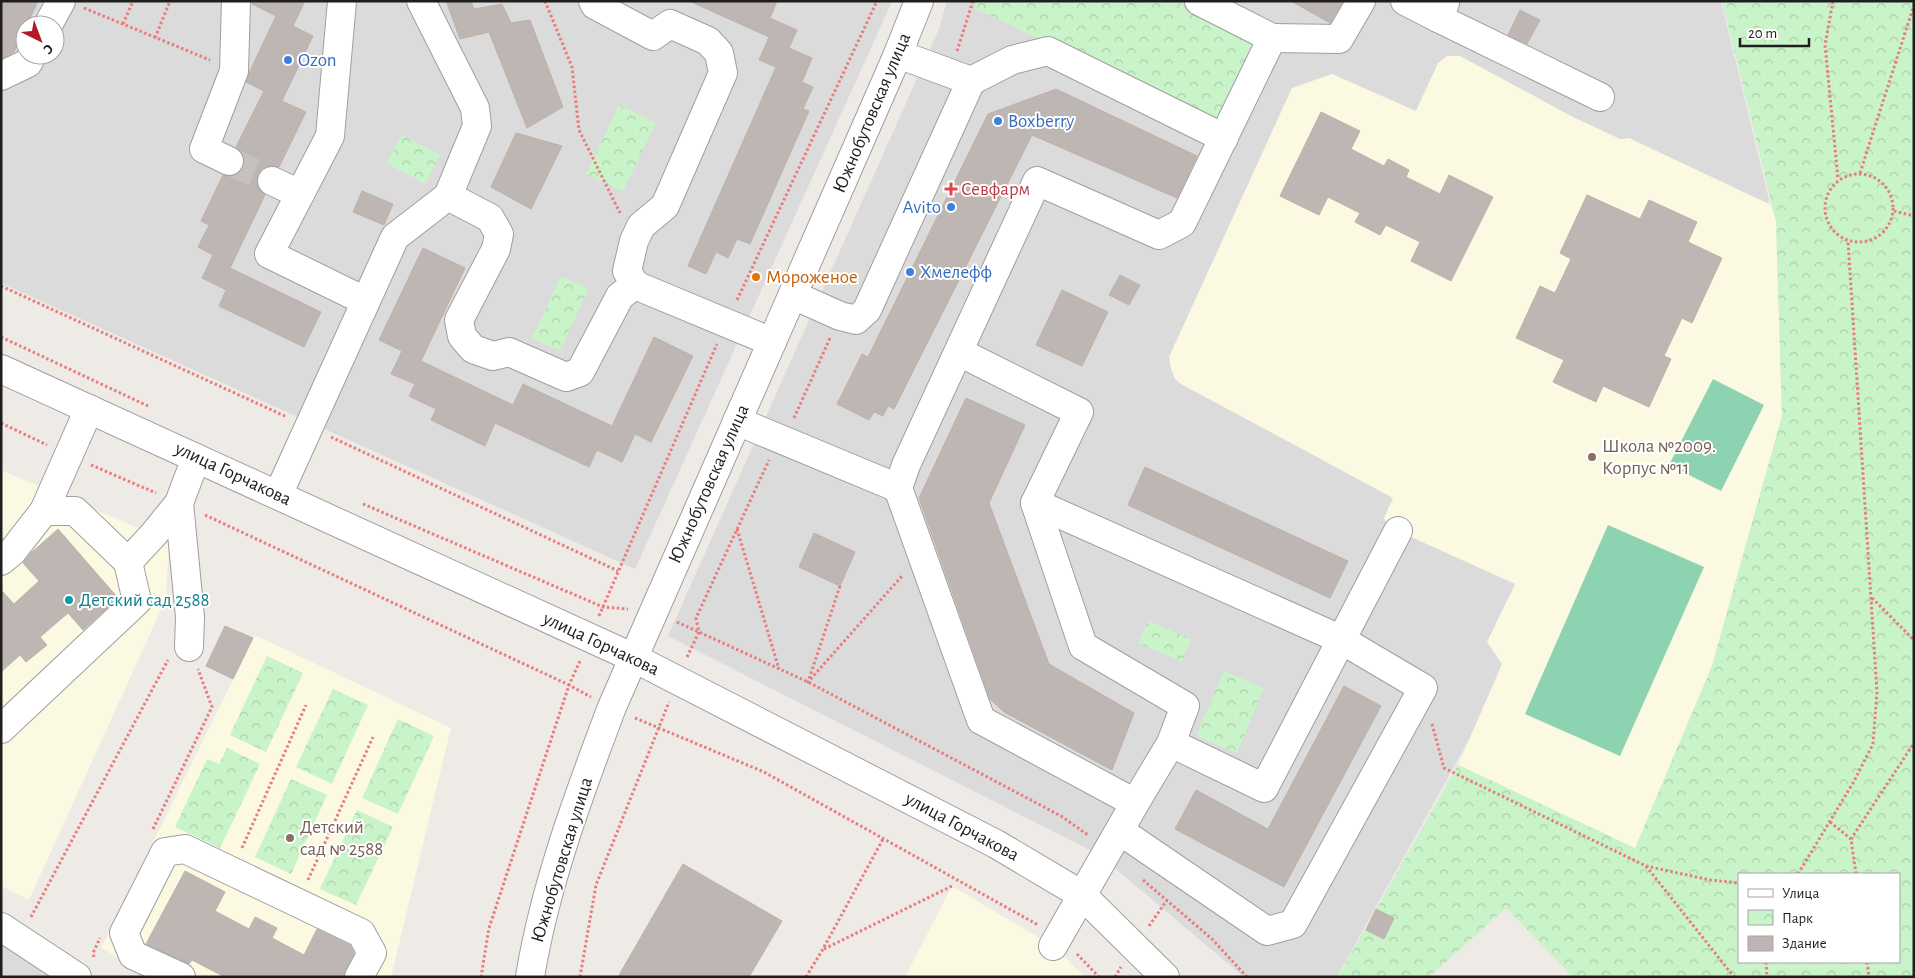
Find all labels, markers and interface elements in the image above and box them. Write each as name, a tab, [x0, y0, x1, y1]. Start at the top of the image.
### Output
north arrow	[15, 15, 65, 65]
scale bar	[1740, 15, 1809, 47]
text: 20 m	[1748, 26, 1777, 41]
street label: Южнобутовская улица	[830, 30, 914, 196]
text: С	[40, 41, 56, 57]
place label: Ozon	[298, 51, 337, 70]
marker: Ozon	[282, 54, 294, 66]
place label: Boxberry	[1008, 112, 1074, 131]
marker: Boxberry	[992, 115, 1004, 127]
place label: Севфарм	[961, 180, 1030, 199]
marker: Севфарм	[945, 183, 957, 195]
place label: Avito	[903, 198, 941, 217]
marker: Avito	[945, 201, 957, 213]
place label: Хмелефф	[920, 263, 992, 282]
marker: Хмелефф	[904, 266, 916, 278]
place label: Мороженое	[766, 268, 858, 287]
marker: Мороженое	[750, 271, 762, 283]
street label: Южнобутовская улица	[665, 401, 753, 566]
place label: Школа №2009. Корпус №11	[1602, 437, 1716, 478]
street label: улица Горчакова	[171, 438, 294, 509]
marker: Школа №2009. Корпус №11	[1586, 451, 1598, 463]
place label: Детский сад 2588	[79, 591, 210, 610]
marker: Детский сад 2588	[63, 594, 75, 606]
street label: улица Горчакова	[539, 608, 662, 679]
street label: Южнобутовская улица	[528, 775, 596, 945]
street label: улица Горчакова	[901, 789, 1022, 865]
place label: Детский сад № 2588	[300, 818, 383, 859]
marker: Детский сад № 2588	[284, 832, 296, 844]
legend	[1738, 873, 1900, 963]
text: Улица	[1782, 886, 1819, 901]
text: Парк	[1782, 911, 1813, 926]
text: Здание	[1782, 936, 1827, 951]

